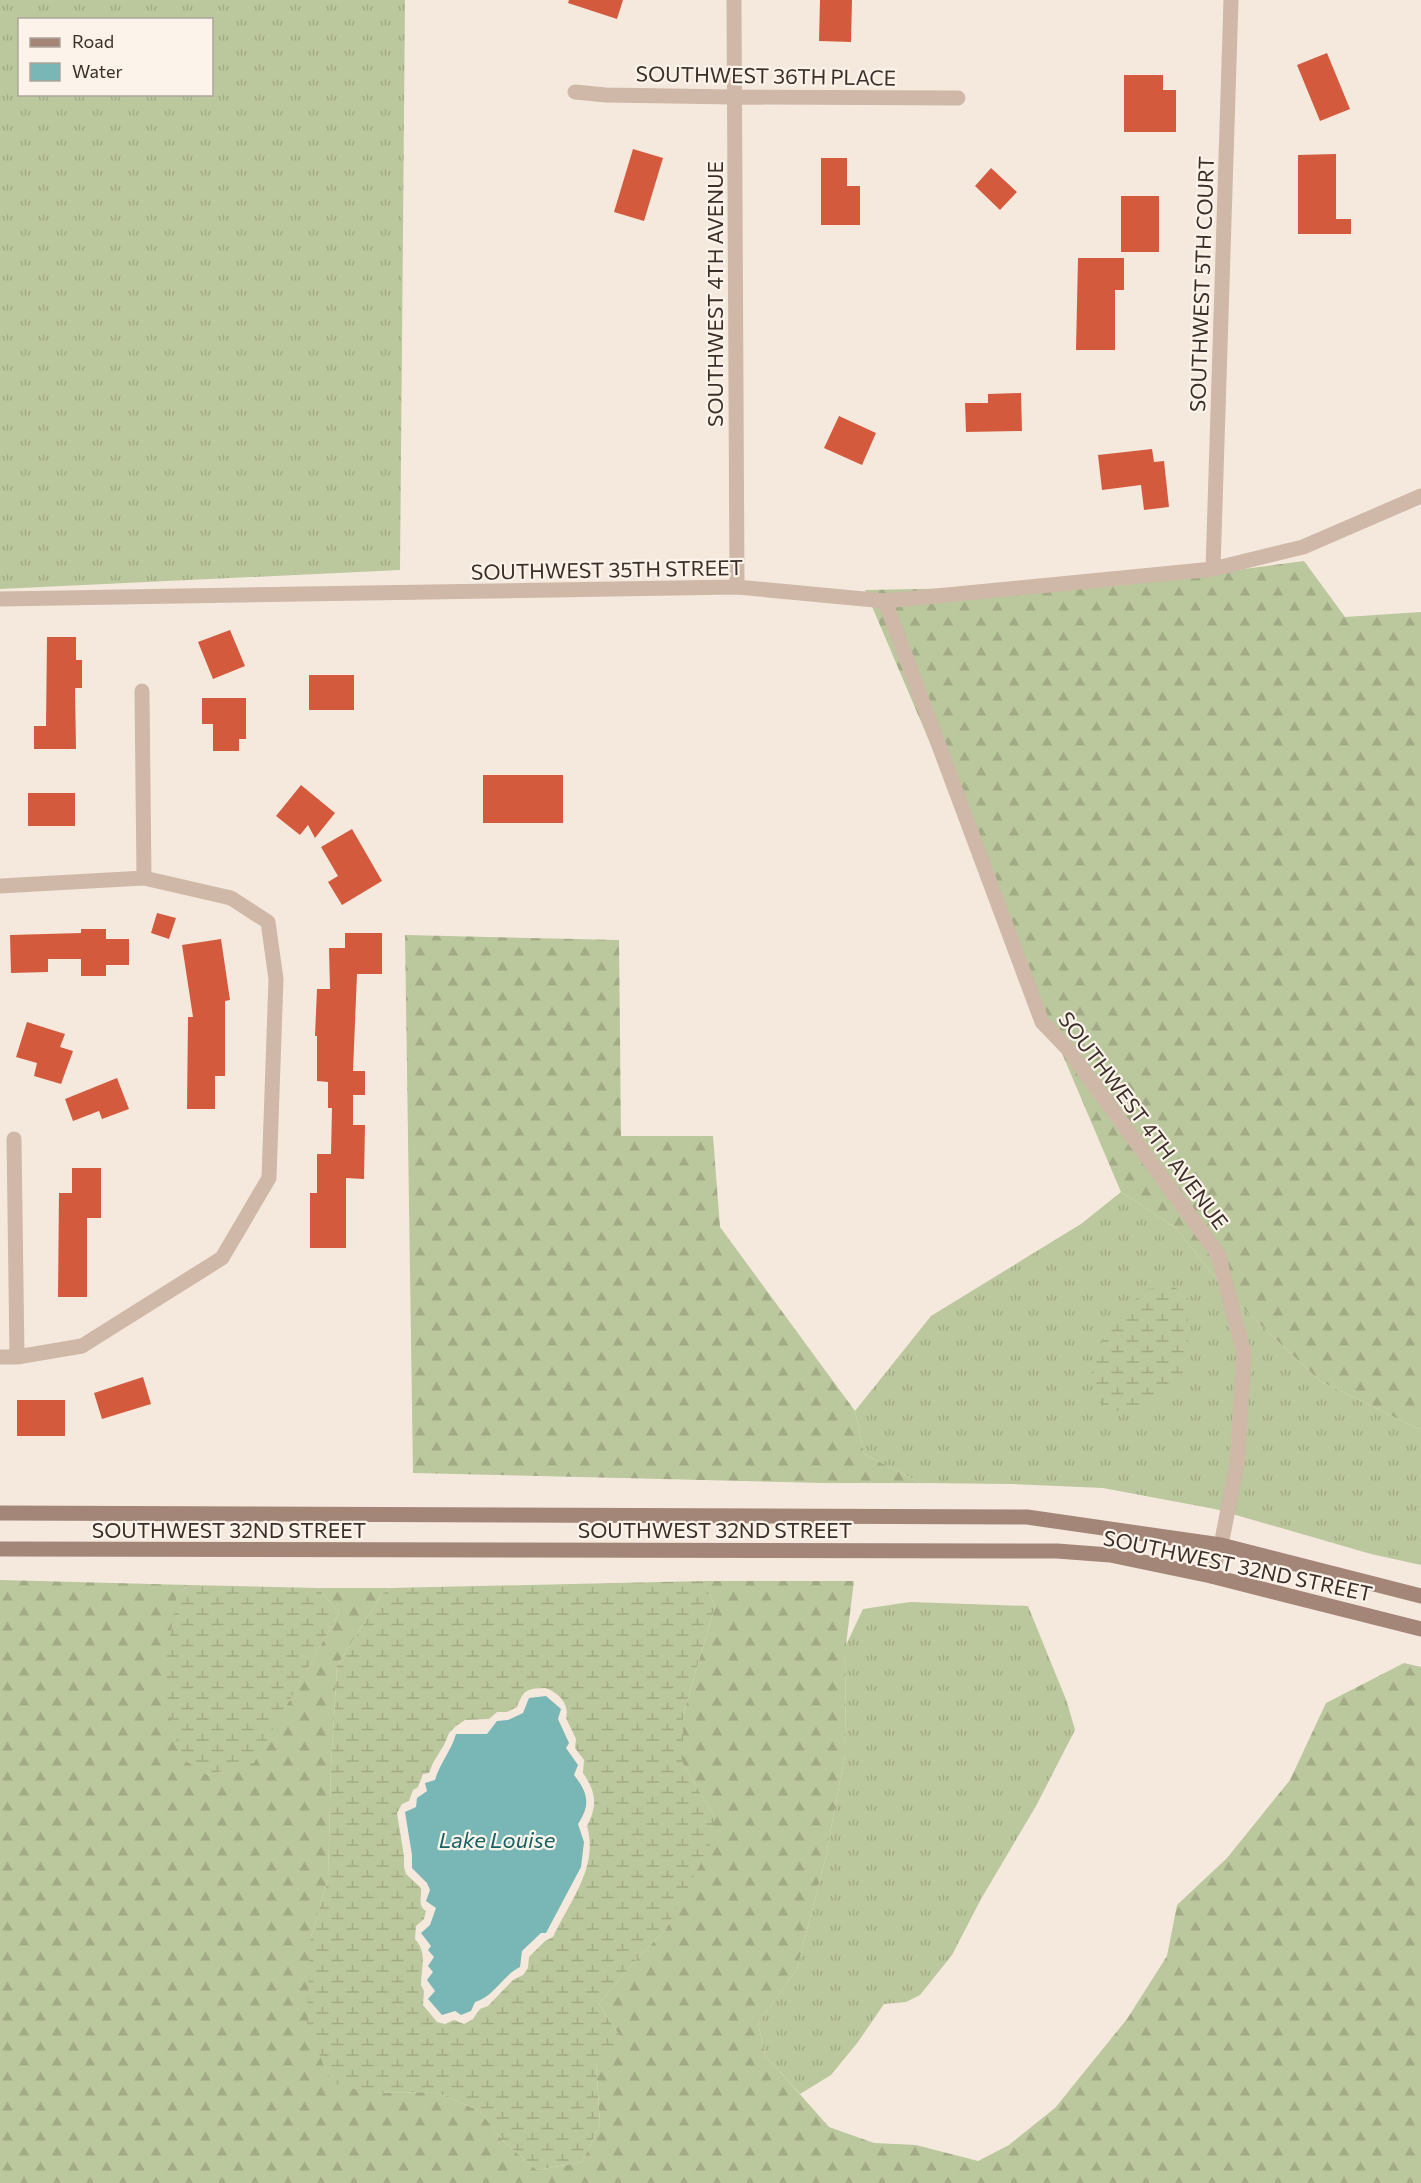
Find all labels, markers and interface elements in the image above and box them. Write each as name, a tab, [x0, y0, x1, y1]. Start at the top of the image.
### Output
legend	[18, 18, 213, 96]
text: Road	[72, 30, 114, 52]
text: Water	[72, 60, 123, 82]
street label: SOUTHWEST 36TH PLACE	[636, 60, 896, 90]
street label: SOUTHWEST 5TH COURT	[1184, 156, 1218, 412]
street label: SOUTHWEST 4TH AVENUE	[702, 161, 727, 427]
street label: SOUTHWEST 35TH STREET	[471, 554, 743, 584]
street label: SOUTHWEST 4TH AVENUE	[1054, 1006, 1234, 1234]
street label: SOUTHWEST 32ND STREET	[92, 1517, 366, 1542]
street label: SOUTHWEST 32ND STREET	[578, 1517, 852, 1542]
street label: SOUTHWEST 32ND STREET	[1101, 1524, 1375, 1606]
water label: Lake Louise	[439, 1826, 556, 1853]

